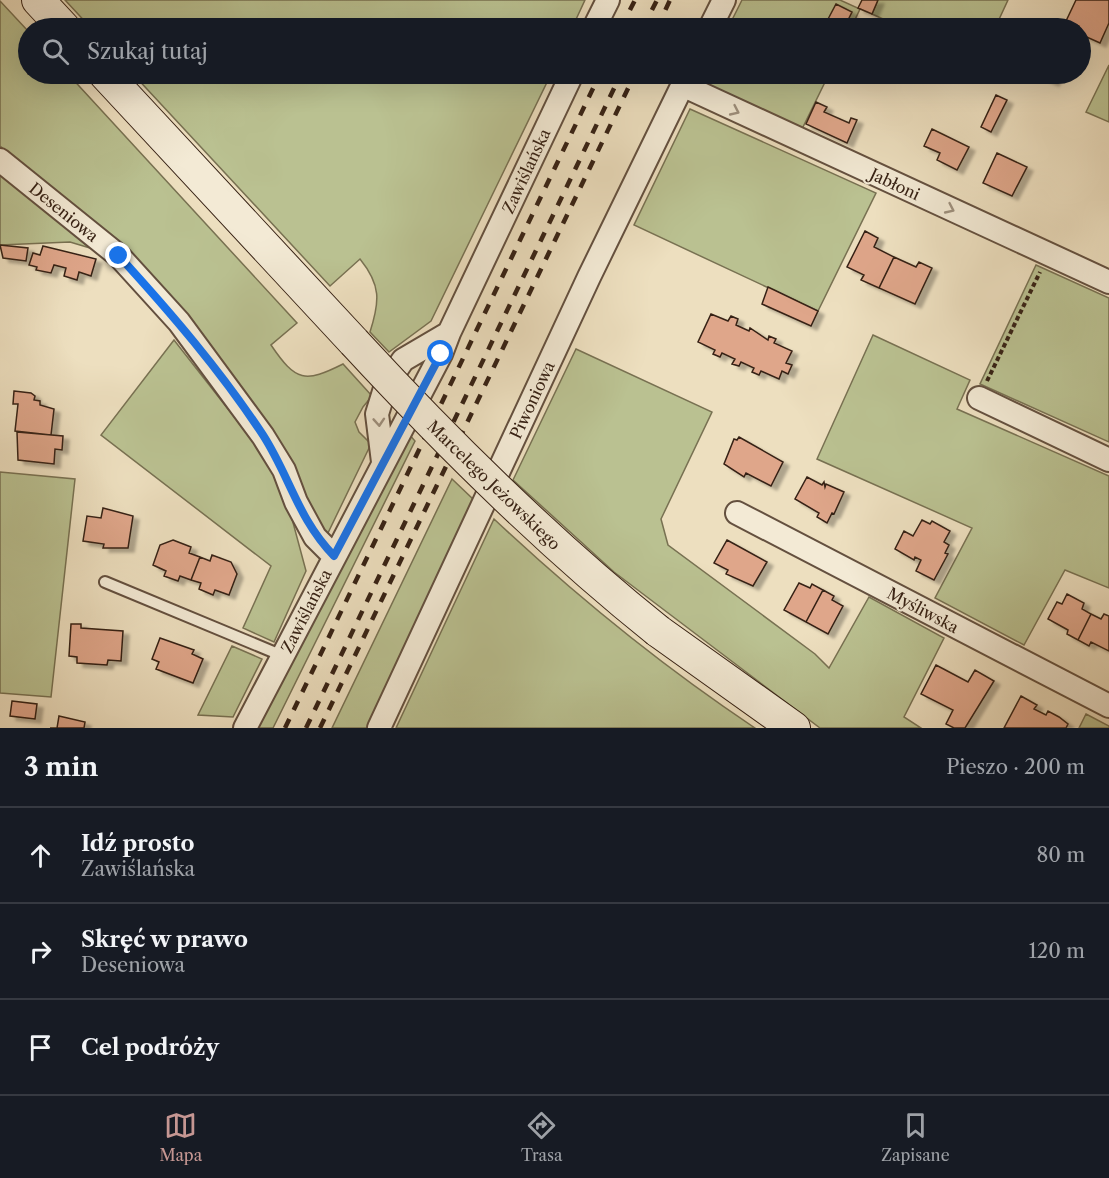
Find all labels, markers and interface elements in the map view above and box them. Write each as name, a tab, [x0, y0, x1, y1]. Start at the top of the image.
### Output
search box	[18, 18, 1091, 84]
icon: search	[39, 35, 72, 68]
text: Szukaj tutaj	[87, 38, 208, 65]
one-way arrow	[728, 103, 739, 115]
street label: Zawiślańska	[498, 125, 555, 217]
street label: Jabłoni	[864, 162, 923, 204]
street label: Deseniowa	[25, 178, 103, 246]
one-way arrow	[944, 202, 955, 214]
route end	[105, 242, 131, 268]
route start	[427, 340, 453, 366]
street label: Piwoniowa	[505, 357, 559, 442]
street label: Marcelego Jeżowskiego	[423, 416, 565, 554]
one-way arrow	[372, 418, 385, 427]
street label: Zawiślańska	[276, 565, 336, 656]
street label: Myśliwska	[884, 583, 963, 637]
text: 3 min	[24, 751, 98, 783]
text: Pieszo · 200 m	[946, 755, 1085, 779]
text: Idź prosto	[81, 830, 195, 857]
icon: ahead	[24, 839, 57, 872]
text: 80 m	[1037, 843, 1085, 867]
text: Zawiślańska	[81, 857, 195, 881]
text: Skręć w prawo	[81, 926, 248, 953]
icon: right	[24, 935, 57, 968]
text: 120 m	[1028, 939, 1085, 963]
text: Deseniowa	[81, 953, 185, 977]
icon: arrive	[24, 1031, 57, 1064]
text: Cel podróży	[81, 1034, 219, 1061]
tab: Mapa	[159, 1109, 202, 1165]
tab: Trasa	[521, 1109, 562, 1165]
tab: Zapisane	[881, 1109, 950, 1165]

